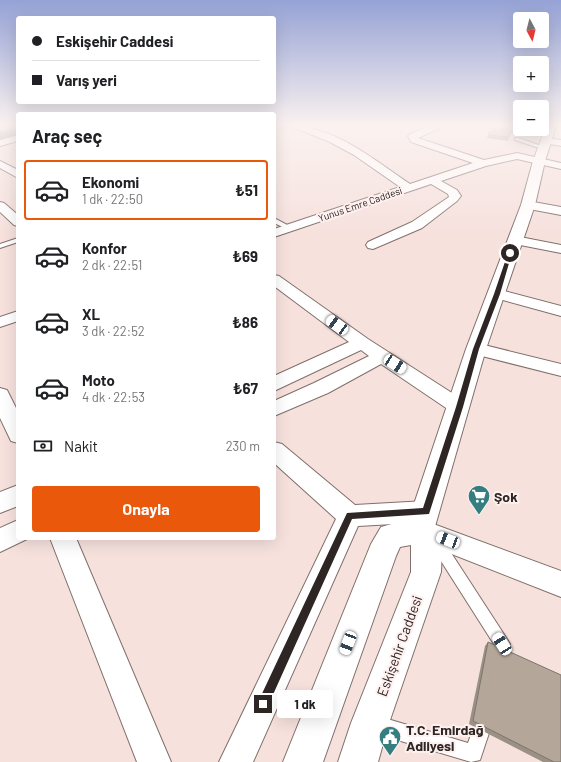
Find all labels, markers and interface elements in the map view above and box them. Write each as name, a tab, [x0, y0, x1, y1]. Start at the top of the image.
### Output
north arrow	[513, 12, 549, 48]
map controls	[513, 12, 549, 136]
text: Eskişehir Caddesi	[56, 32, 173, 50]
button: +	[513, 56, 549, 92]
text: Varış yeri	[56, 71, 117, 89]
button: −	[513, 100, 549, 136]
text: Araç seç	[32, 125, 102, 147]
icon: car	[34, 172, 70, 208]
text: Ekonomi	[82, 173, 139, 191]
text: ₺51	[235, 181, 258, 199]
street label: Yunus Emre Caddesi	[317, 184, 403, 224]
text: 1 dk · 22:50	[82, 191, 143, 207]
icon: car	[34, 238, 70, 274]
text: Konfor	[82, 239, 127, 257]
route start	[501, 244, 519, 262]
text: ₺69	[232, 247, 258, 265]
text: 2 dk · 22:51	[82, 257, 142, 273]
icon: car	[34, 304, 70, 340]
text: XL	[82, 305, 100, 323]
text: ₺86	[232, 313, 258, 331]
car	[324, 313, 350, 337]
text: 3 dk · 22:52	[82, 323, 145, 339]
car	[382, 352, 408, 376]
icon: car	[34, 370, 70, 406]
text: Moto	[82, 371, 115, 389]
text: ₺67	[233, 379, 258, 397]
text: 4 dk · 22:53	[82, 389, 145, 405]
icon: cash	[32, 435, 54, 457]
text: Nakit	[64, 437, 98, 455]
text: 230 m	[226, 438, 260, 454]
supermarket icon: Şok	[466, 483, 492, 516]
button: Onayla	[32, 486, 260, 532]
place label: Şok	[494, 488, 518, 505]
car	[435, 530, 461, 550]
street label: Eskişehir Caddesi	[373, 593, 425, 699]
car	[338, 630, 358, 656]
car	[490, 631, 514, 657]
callout: 1 dk	[277, 690, 333, 718]
route end	[254, 695, 272, 713]
text: 1 dk	[294, 696, 316, 712]
place label: T.C. Emirdağ Adliyesi	[406, 721, 484, 754]
public building icon: T.C. Emirdağ Adliyesi	[377, 724, 403, 757]

